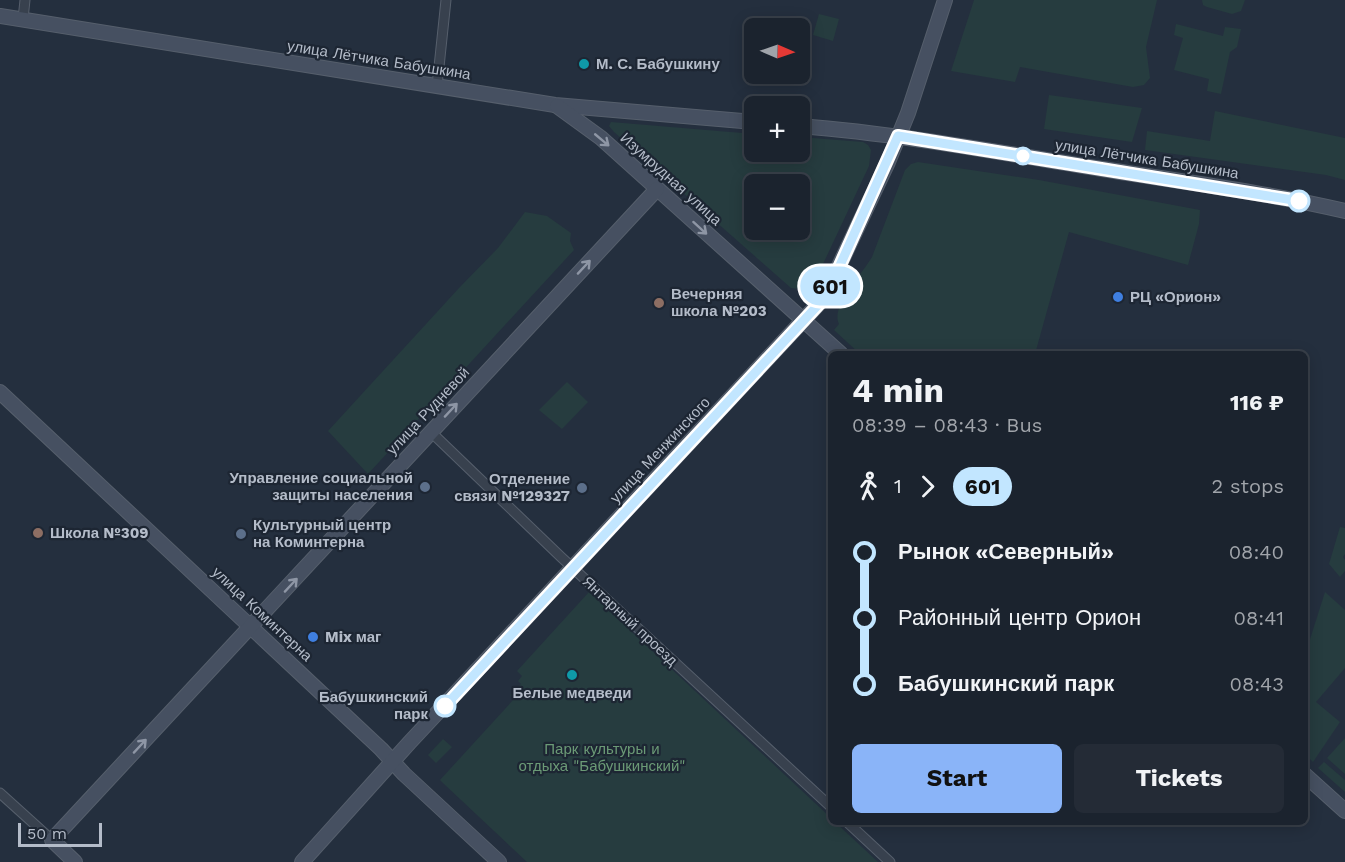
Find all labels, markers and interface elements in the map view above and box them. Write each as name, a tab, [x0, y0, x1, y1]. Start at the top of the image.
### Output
north arrow	[744, 18, 810, 84]
map controls	[744, 18, 810, 240]
street label: улица Лётчика Бабушкина	[286, 37, 473, 84]
place label: М. С. Бабушкину	[596, 55, 720, 73]
marker: М. С. Бабушкину	[577, 57, 591, 71]
button: +	[744, 96, 810, 162]
street label: Изумрудная улица	[617, 129, 726, 230]
one-way arrow	[594, 133, 610, 146]
street label: улица Лётчика Бабушкина	[1054, 136, 1241, 183]
unlabelled marker	[1014, 147, 1032, 165]
button: −	[744, 174, 810, 240]
unlabelled marker	[1288, 190, 1310, 212]
one-way arrow	[692, 221, 707, 235]
one-way arrow	[576, 260, 590, 275]
line badge: 601	[796, 266, 864, 306]
text: 601	[812, 274, 848, 299]
place label: Вечерняя школа №203	[671, 285, 767, 320]
place label: РЦ «Орион»	[1130, 288, 1221, 306]
marker: РЦ «Орион»	[1111, 290, 1125, 304]
marker: Вечерняя школа №203	[652, 296, 666, 310]
street label: улица Рудневой	[383, 363, 473, 459]
text: 4 min	[852, 371, 944, 410]
text: 116 ₽	[1230, 390, 1284, 415]
street label: улица Менжинского	[606, 393, 714, 507]
one-way arrow	[444, 403, 459, 418]
text: 08:39 – 08:43 · Bus	[852, 413, 1042, 437]
place label: Управление социальной защиты населения	[230, 469, 413, 504]
place label: Отделение связи №129327	[454, 470, 570, 505]
icon: walk	[852, 470, 885, 503]
icon: forward	[911, 470, 944, 503]
text: 1	[894, 474, 902, 498]
text: 601	[965, 474, 1000, 499]
text: 2 stops	[1212, 474, 1284, 498]
marker: Управление социальной защиты населения	[418, 480, 432, 494]
marker: Отделение связи №129327	[575, 481, 589, 495]
place label: Культурный центр на Коминтерна	[253, 516, 391, 551]
place label: Школа №309	[50, 524, 149, 542]
marker: Школа №309	[31, 526, 45, 540]
marker: Культурный центр на Коминтерна	[234, 527, 248, 541]
text: Рынок «Северный»	[898, 539, 1114, 564]
text: 08:40	[1229, 540, 1284, 564]
street label: улица Коминтерна	[208, 563, 316, 666]
street label: Янтарный проезд	[579, 572, 681, 670]
one-way arrow	[284, 577, 298, 592]
text: Районный центр Орион	[898, 605, 1141, 630]
text: 08:41	[1234, 606, 1284, 630]
place label: Mix маг	[325, 628, 381, 646]
marker: Mix маг	[306, 630, 320, 644]
marker: Белые медведи	[565, 668, 579, 682]
text: Бабушкинский парк	[898, 671, 1114, 696]
text: 08:43	[1229, 672, 1284, 696]
place label: Белые медведи	[512, 684, 632, 702]
place label: Бабушкинский парк	[319, 688, 428, 723]
marker: Бабушкинский парк	[434, 695, 456, 717]
one-way arrow	[133, 739, 147, 754]
park label: Парк культуры и отдыха "Бабушкинский"	[519, 740, 685, 775]
button: Start	[852, 744, 1062, 813]
button: Tickets	[1074, 744, 1284, 813]
scale bar	[18, 820, 102, 848]
text: 50 m	[27, 824, 67, 843]

